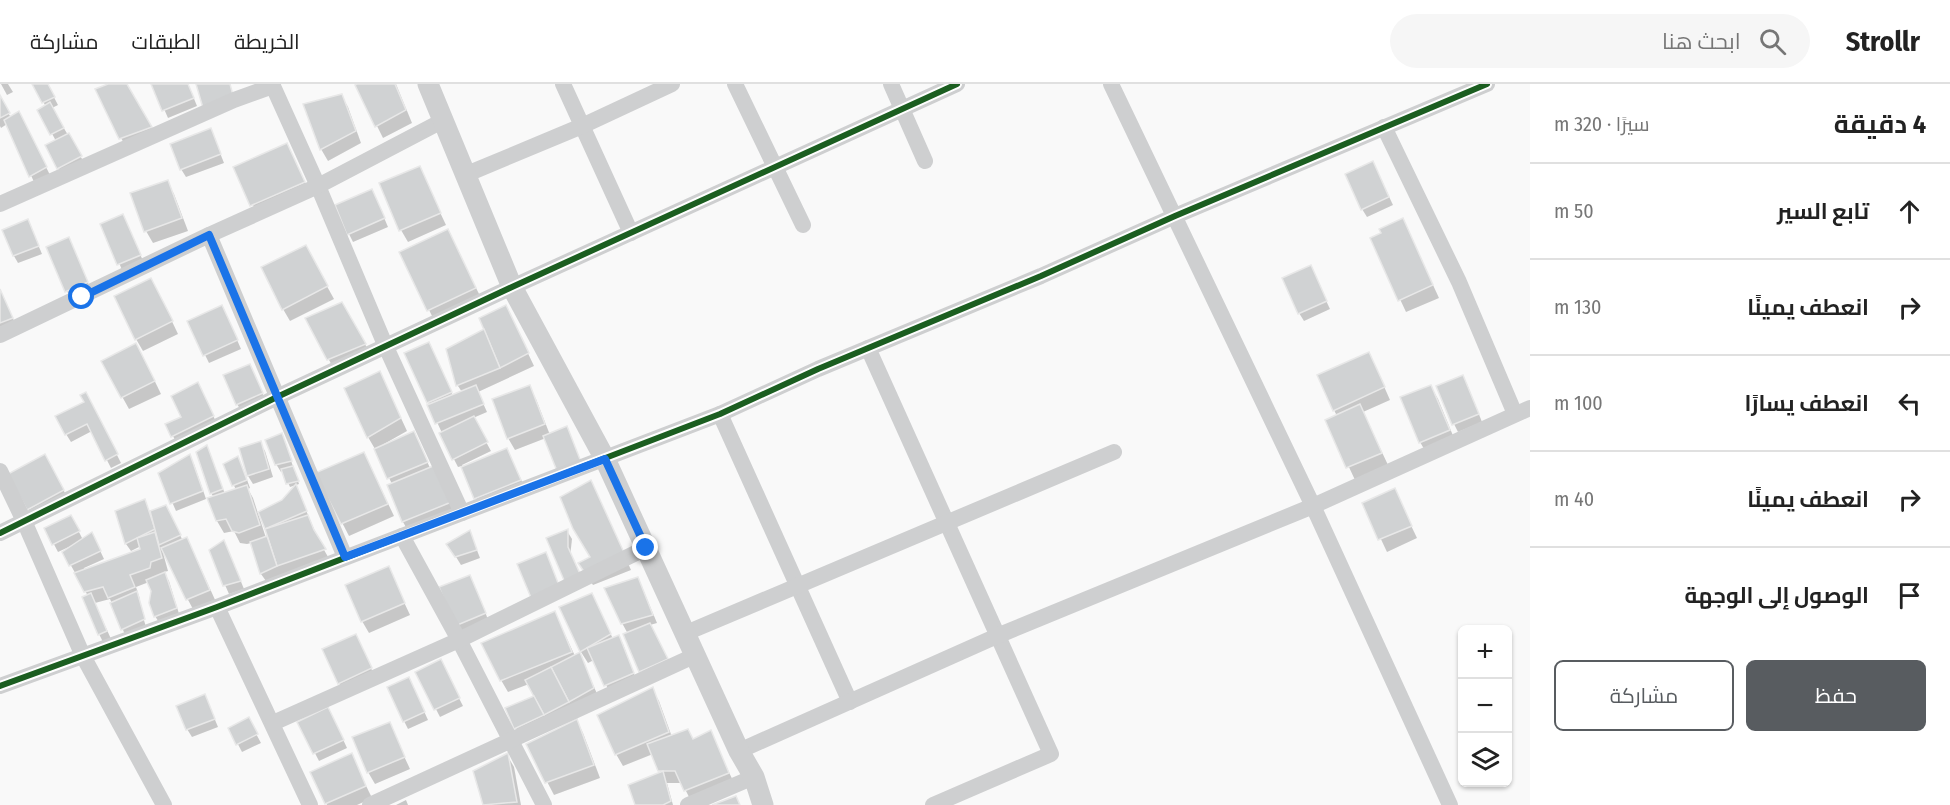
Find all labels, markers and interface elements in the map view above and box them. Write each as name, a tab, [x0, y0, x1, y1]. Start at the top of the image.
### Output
search box	[1390, 14, 1810, 68]
icon: search	[1756, 25, 1789, 58]
text: Strollr	[1846, 25, 1920, 58]
text: ابحث هنا	[1662, 28, 1741, 55]
text: مشاركة	[30, 29, 99, 55]
text: الطبقات	[132, 29, 201, 55]
text: الخريطة	[234, 29, 300, 55]
text: 4 دقيقة	[1834, 109, 1926, 140]
text: سيرًا · 320 m	[1554, 112, 1650, 136]
icon: ahead	[1893, 195, 1926, 228]
text: تابع السير	[1777, 198, 1869, 225]
text: 50 m	[1554, 199, 1594, 223]
route start	[68, 283, 94, 309]
icon: right	[1893, 291, 1926, 324]
text: انعطف يمينًا	[1747, 294, 1869, 321]
text: 130 m	[1554, 295, 1601, 319]
icon: left	[1893, 387, 1926, 420]
text: انعطف يسارًا	[1744, 390, 1869, 417]
text: 100 m	[1554, 391, 1603, 415]
icon: right	[1893, 483, 1926, 516]
text: انعطف يمينًا	[1747, 486, 1869, 513]
text: 40 m	[1554, 487, 1594, 511]
route end	[632, 534, 658, 560]
icon: arrive	[1893, 579, 1926, 612]
text: الوصول إلى الوجهة	[1685, 582, 1869, 609]
map controls	[1458, 625, 1512, 787]
button: +	[1458, 625, 1512, 679]
button: مشاركة	[1554, 660, 1734, 731]
button: حفظ	[1746, 660, 1926, 731]
button: −	[1458, 679, 1512, 733]
button: layers	[1458, 733, 1512, 787]

